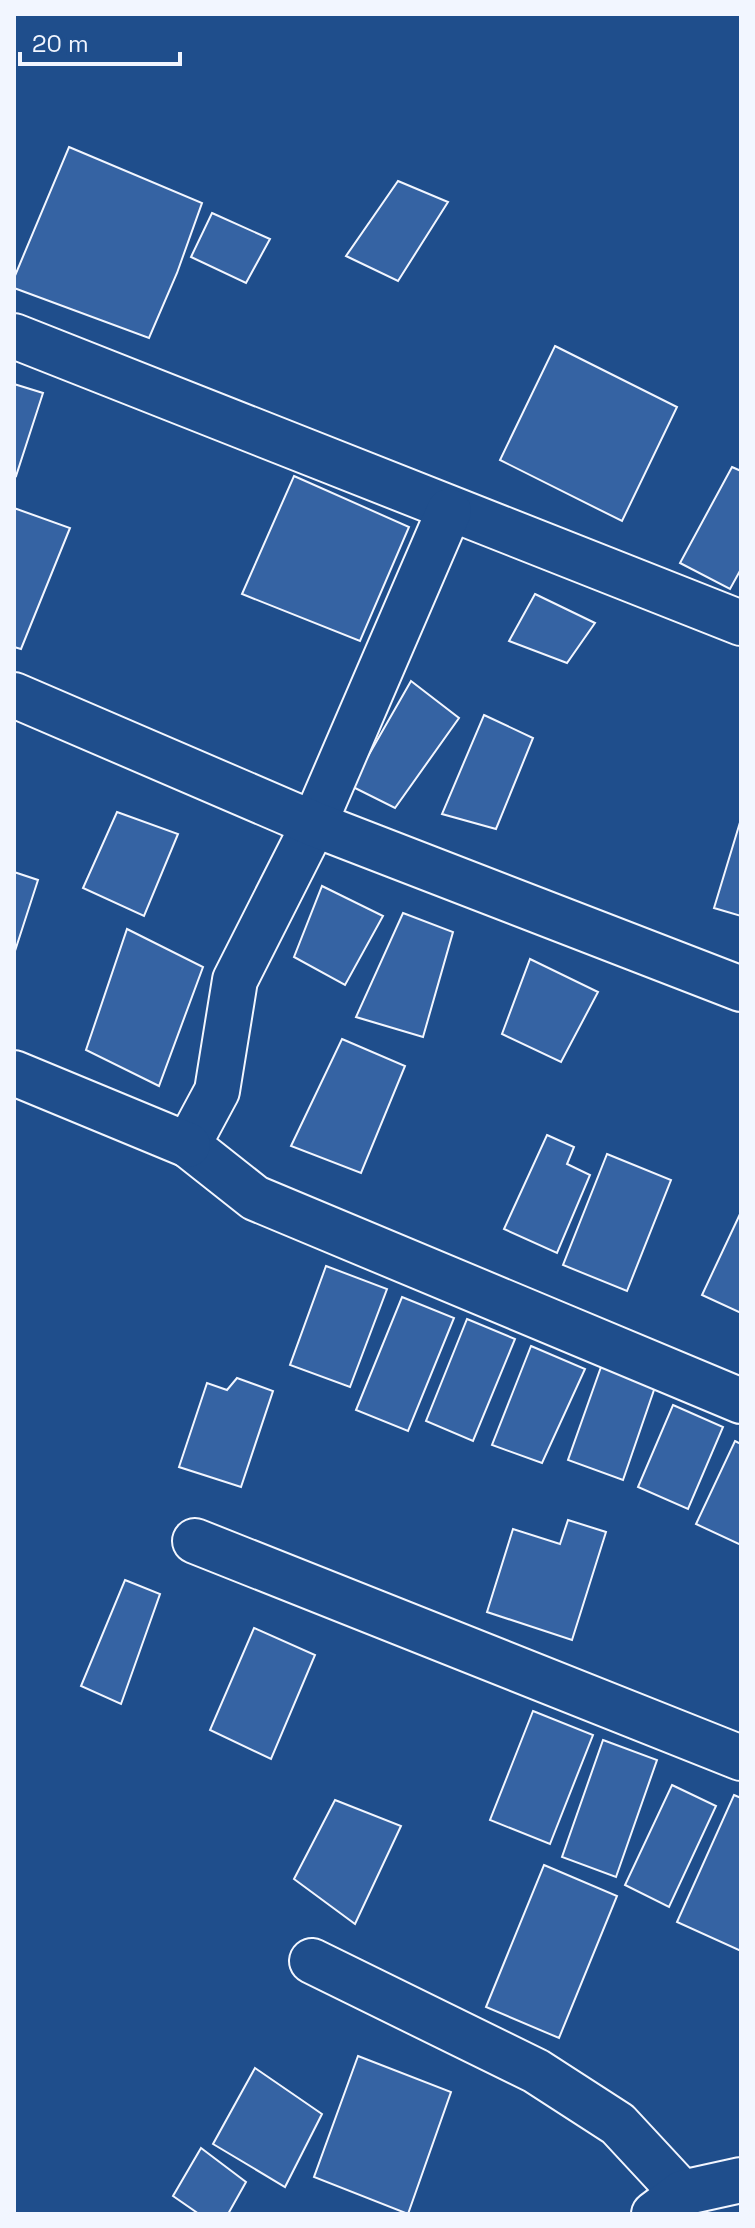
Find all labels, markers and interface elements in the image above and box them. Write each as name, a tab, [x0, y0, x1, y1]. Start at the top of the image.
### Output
scale bar	[20, 16, 180, 66]
text: 20 m	[32, 28, 89, 59]

